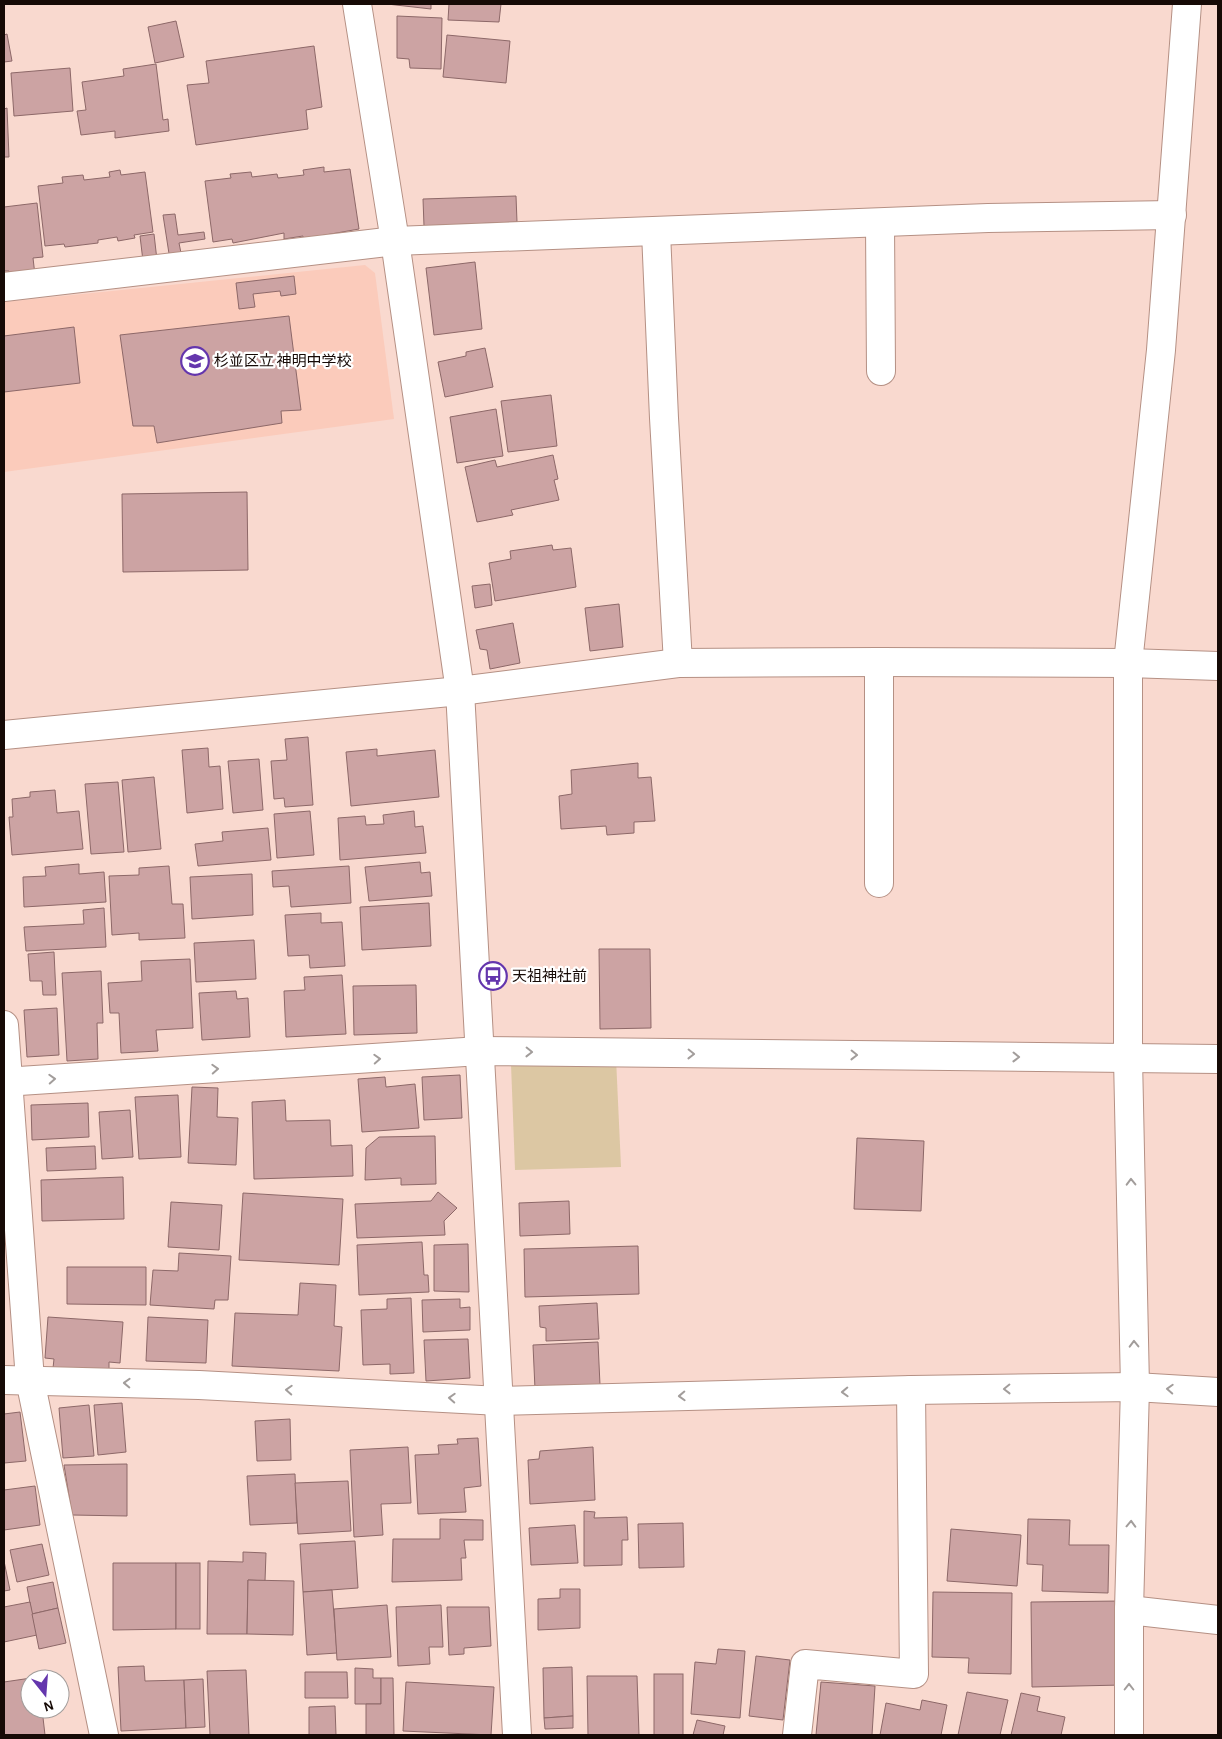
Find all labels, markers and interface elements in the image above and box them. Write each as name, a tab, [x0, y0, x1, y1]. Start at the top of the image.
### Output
school or university icon: 杉並区立 神明中学校	[180, 346, 210, 376]
place label: 杉並区立 神明中学校	[214, 353, 351, 369]
bus stop icon: 天祖神社前	[478, 961, 508, 991]
place label: 天祖神社前	[512, 968, 587, 984]
one-way arrow	[526, 1047, 533, 1057]
one-way arrow	[688, 1048, 696, 1059]
one-way arrow	[850, 1050, 858, 1060]
one-way arrow	[1013, 1052, 1021, 1062]
one-way arrow	[373, 1053, 381, 1064]
one-way arrow	[211, 1063, 219, 1074]
one-way arrow	[49, 1073, 57, 1084]
one-way arrow	[1126, 1177, 1136, 1185]
one-way arrow	[1129, 1340, 1139, 1348]
one-way arrow	[123, 1378, 130, 1388]
one-way arrow	[285, 1384, 293, 1395]
one-way arrow	[1003, 1384, 1010, 1394]
one-way arrow	[1165, 1384, 1173, 1395]
one-way arrow	[840, 1387, 848, 1397]
one-way arrow	[678, 1391, 686, 1402]
one-way arrow	[447, 1393, 455, 1404]
one-way arrow	[1126, 1520, 1136, 1528]
north arrow	[20, 1669, 70, 1719]
one-way arrow	[1124, 1682, 1134, 1690]
text: N	[42, 1697, 55, 1714]

